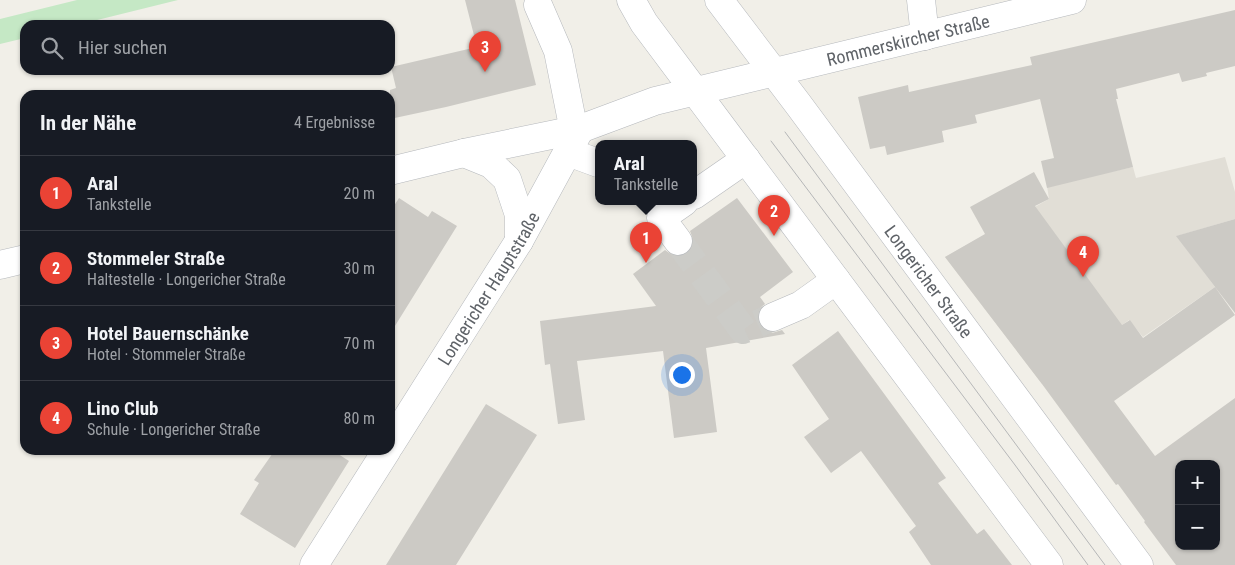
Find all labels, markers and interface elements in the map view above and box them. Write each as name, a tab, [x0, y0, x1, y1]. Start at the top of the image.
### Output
street label: Rommerskircher Straße	[824, 10, 992, 70]
search box	[20, 20, 395, 75]
pin: 3	[469, 31, 501, 72]
icon: search	[38, 34, 66, 62]
text: Hier suchen	[78, 36, 167, 59]
text: In der Nähe	[40, 111, 136, 135]
text: 4 Ergebnisse	[294, 113, 375, 132]
popup	[595, 140, 697, 205]
text: Aral	[614, 152, 645, 175]
text: Aral	[87, 172, 118, 195]
text: Tankstelle	[614, 175, 678, 194]
text: 1	[52, 184, 60, 203]
text: 20 m	[343, 184, 375, 203]
text: Tankstelle	[87, 195, 151, 214]
pin: 2	[758, 195, 790, 236]
street label: Longericher Hauptstraße	[433, 208, 543, 369]
street label: Longericher Straße	[881, 221, 978, 342]
pin: 1	[630, 222, 662, 263]
pin: 4	[1067, 236, 1099, 277]
text: Stommeler Straße	[87, 247, 225, 270]
text: 2	[52, 259, 60, 278]
text: 30 m	[343, 259, 375, 278]
text: Haltestelle · Longericher Straße	[87, 270, 286, 289]
text: Hotel Bauernschänke	[87, 322, 249, 345]
text: 3	[52, 334, 60, 353]
text: 70 m	[343, 334, 375, 353]
text: Hotel · Stommeler Straße	[87, 345, 245, 364]
your location	[669, 362, 695, 388]
text: Lino Club	[87, 397, 158, 420]
text: 4	[52, 409, 60, 428]
text: 80 m	[343, 409, 375, 428]
text: Schule · Longericher Straße	[87, 420, 260, 439]
map controls	[1175, 460, 1220, 550]
button: +	[1175, 460, 1220, 505]
button: −	[1175, 505, 1220, 550]

